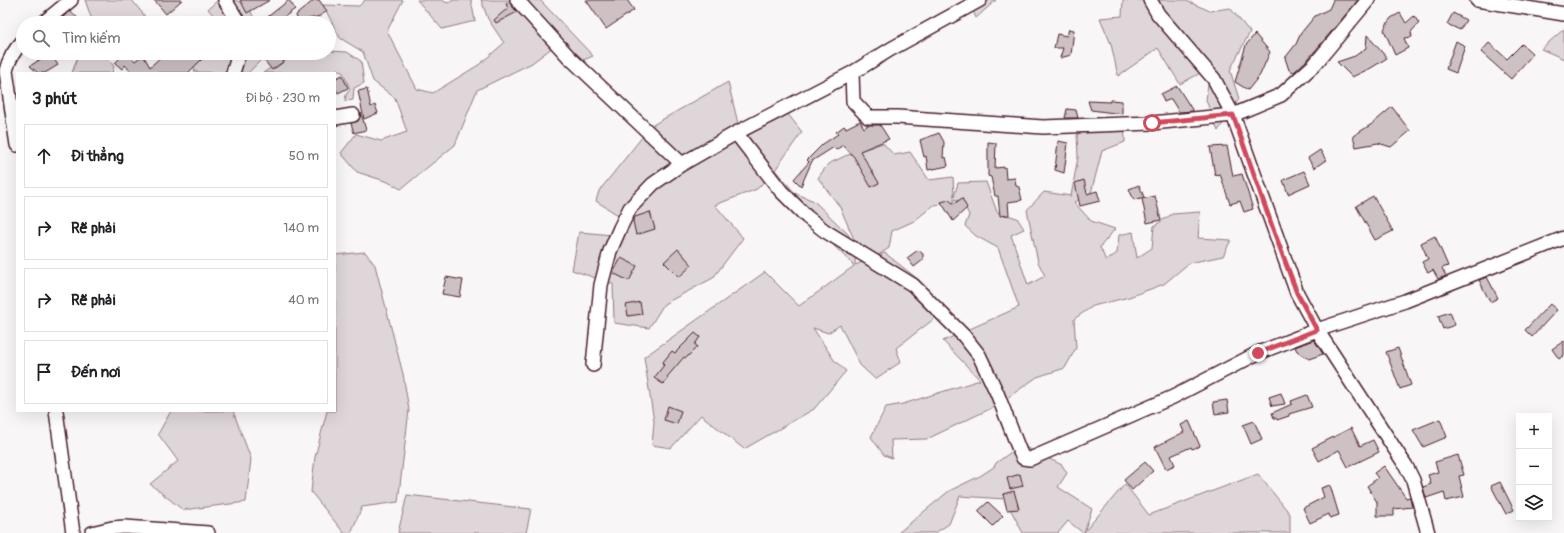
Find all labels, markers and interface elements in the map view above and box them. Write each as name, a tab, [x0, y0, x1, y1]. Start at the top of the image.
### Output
search box	[16, 16, 336, 60]
icon: search	[30, 27, 52, 49]
text: Tìm kiếm	[62, 29, 121, 48]
text: 3 phút	[32, 88, 77, 109]
text: Đi bộ · 230 m	[245, 90, 320, 106]
route start	[1143, 114, 1161, 132]
icon: ahead	[33, 145, 55, 167]
text: Đi thẳng	[71, 147, 124, 166]
text: 50 m	[289, 148, 319, 164]
icon: right	[33, 217, 55, 239]
text: Rẽ phải	[71, 219, 115, 238]
text: 140 m	[283, 220, 319, 236]
icon: right	[33, 289, 55, 311]
text: Rẽ phải	[71, 291, 115, 310]
text: 40 m	[288, 292, 319, 308]
route end	[1249, 344, 1267, 362]
icon: arrive	[33, 361, 55, 383]
text: Đến nơi	[71, 363, 120, 382]
map controls	[1516, 413, 1552, 521]
button: +	[1516, 413, 1552, 449]
button: −	[1516, 449, 1552, 485]
button: layers	[1516, 485, 1552, 521]

